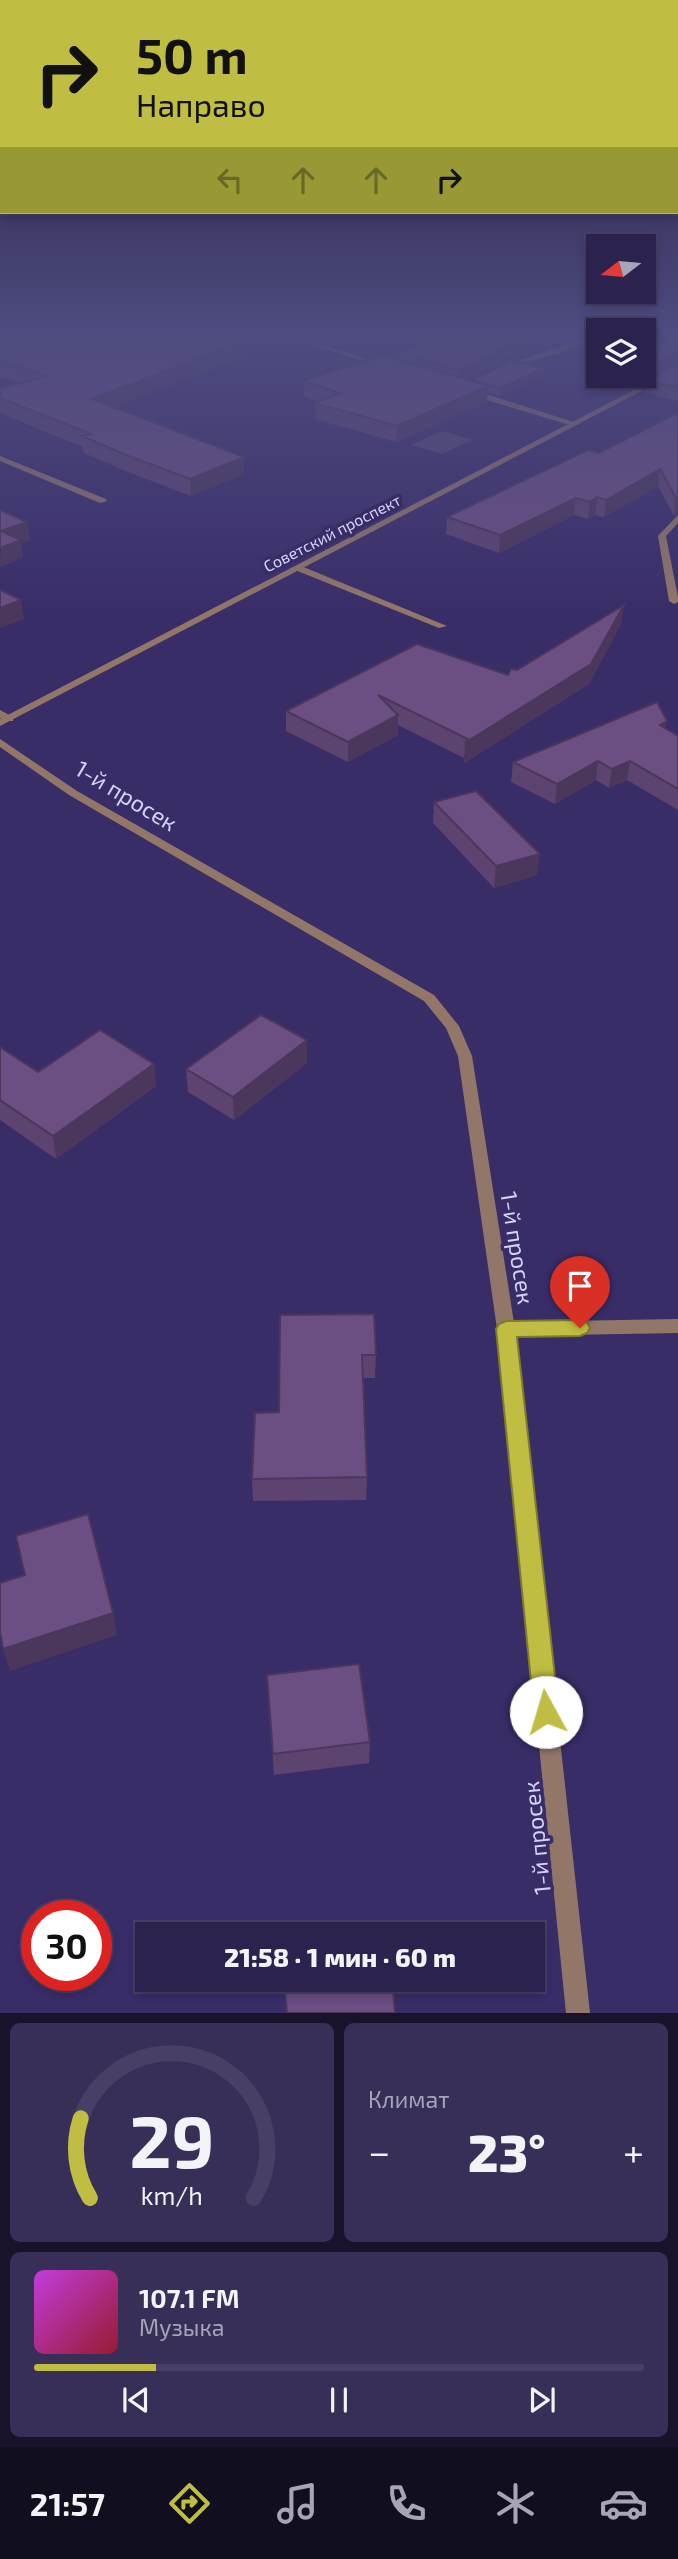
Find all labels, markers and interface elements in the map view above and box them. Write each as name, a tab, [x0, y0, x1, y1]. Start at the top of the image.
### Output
text: 50 m	[136, 25, 248, 84]
icon: right	[21, 28, 112, 119]
text: Направо	[136, 85, 266, 123]
icon: left	[211, 161, 249, 199]
icon: ahead	[284, 161, 322, 199]
icon: ahead	[357, 161, 395, 199]
icon: right	[430, 161, 468, 199]
north arrow	[586, 234, 656, 304]
map controls	[586, 234, 656, 388]
button: layers	[586, 318, 656, 388]
street label: Советский проспект	[260, 490, 404, 575]
street label: 1-й просек	[71, 754, 182, 836]
street label: 1-й просек	[495, 1189, 541, 1306]
pin	[550, 1256, 610, 1328]
icon: arrive	[561, 1267, 599, 1305]
position arrow	[509, 1675, 583, 1749]
street label: 1-й просек	[516, 1780, 556, 1896]
speed limit sign: 30	[21, 1900, 112, 1991]
text: 21:58 · 1 мин · 60 m	[224, 1941, 456, 1972]
text: Климат	[368, 2085, 449, 2113]
text: 29	[129, 2096, 215, 2184]
text: 23°	[468, 2120, 546, 2182]
text: −	[368, 2128, 390, 2174]
text: +	[623, 2128, 644, 2174]
text: km/h	[141, 2180, 203, 2210]
text: 107.1 FM	[139, 2282, 240, 2313]
text: Музыка	[139, 2313, 224, 2341]
icon: previous	[117, 2381, 155, 2419]
icon: pause	[320, 2381, 358, 2419]
icon: next	[523, 2381, 561, 2419]
icon: directions	[165, 2479, 214, 2528]
icon: music	[273, 2479, 322, 2528]
icon: phone	[382, 2479, 431, 2528]
icon: climate	[491, 2479, 540, 2528]
icon: car	[599, 2479, 648, 2528]
text: 21:57	[30, 2484, 105, 2522]

